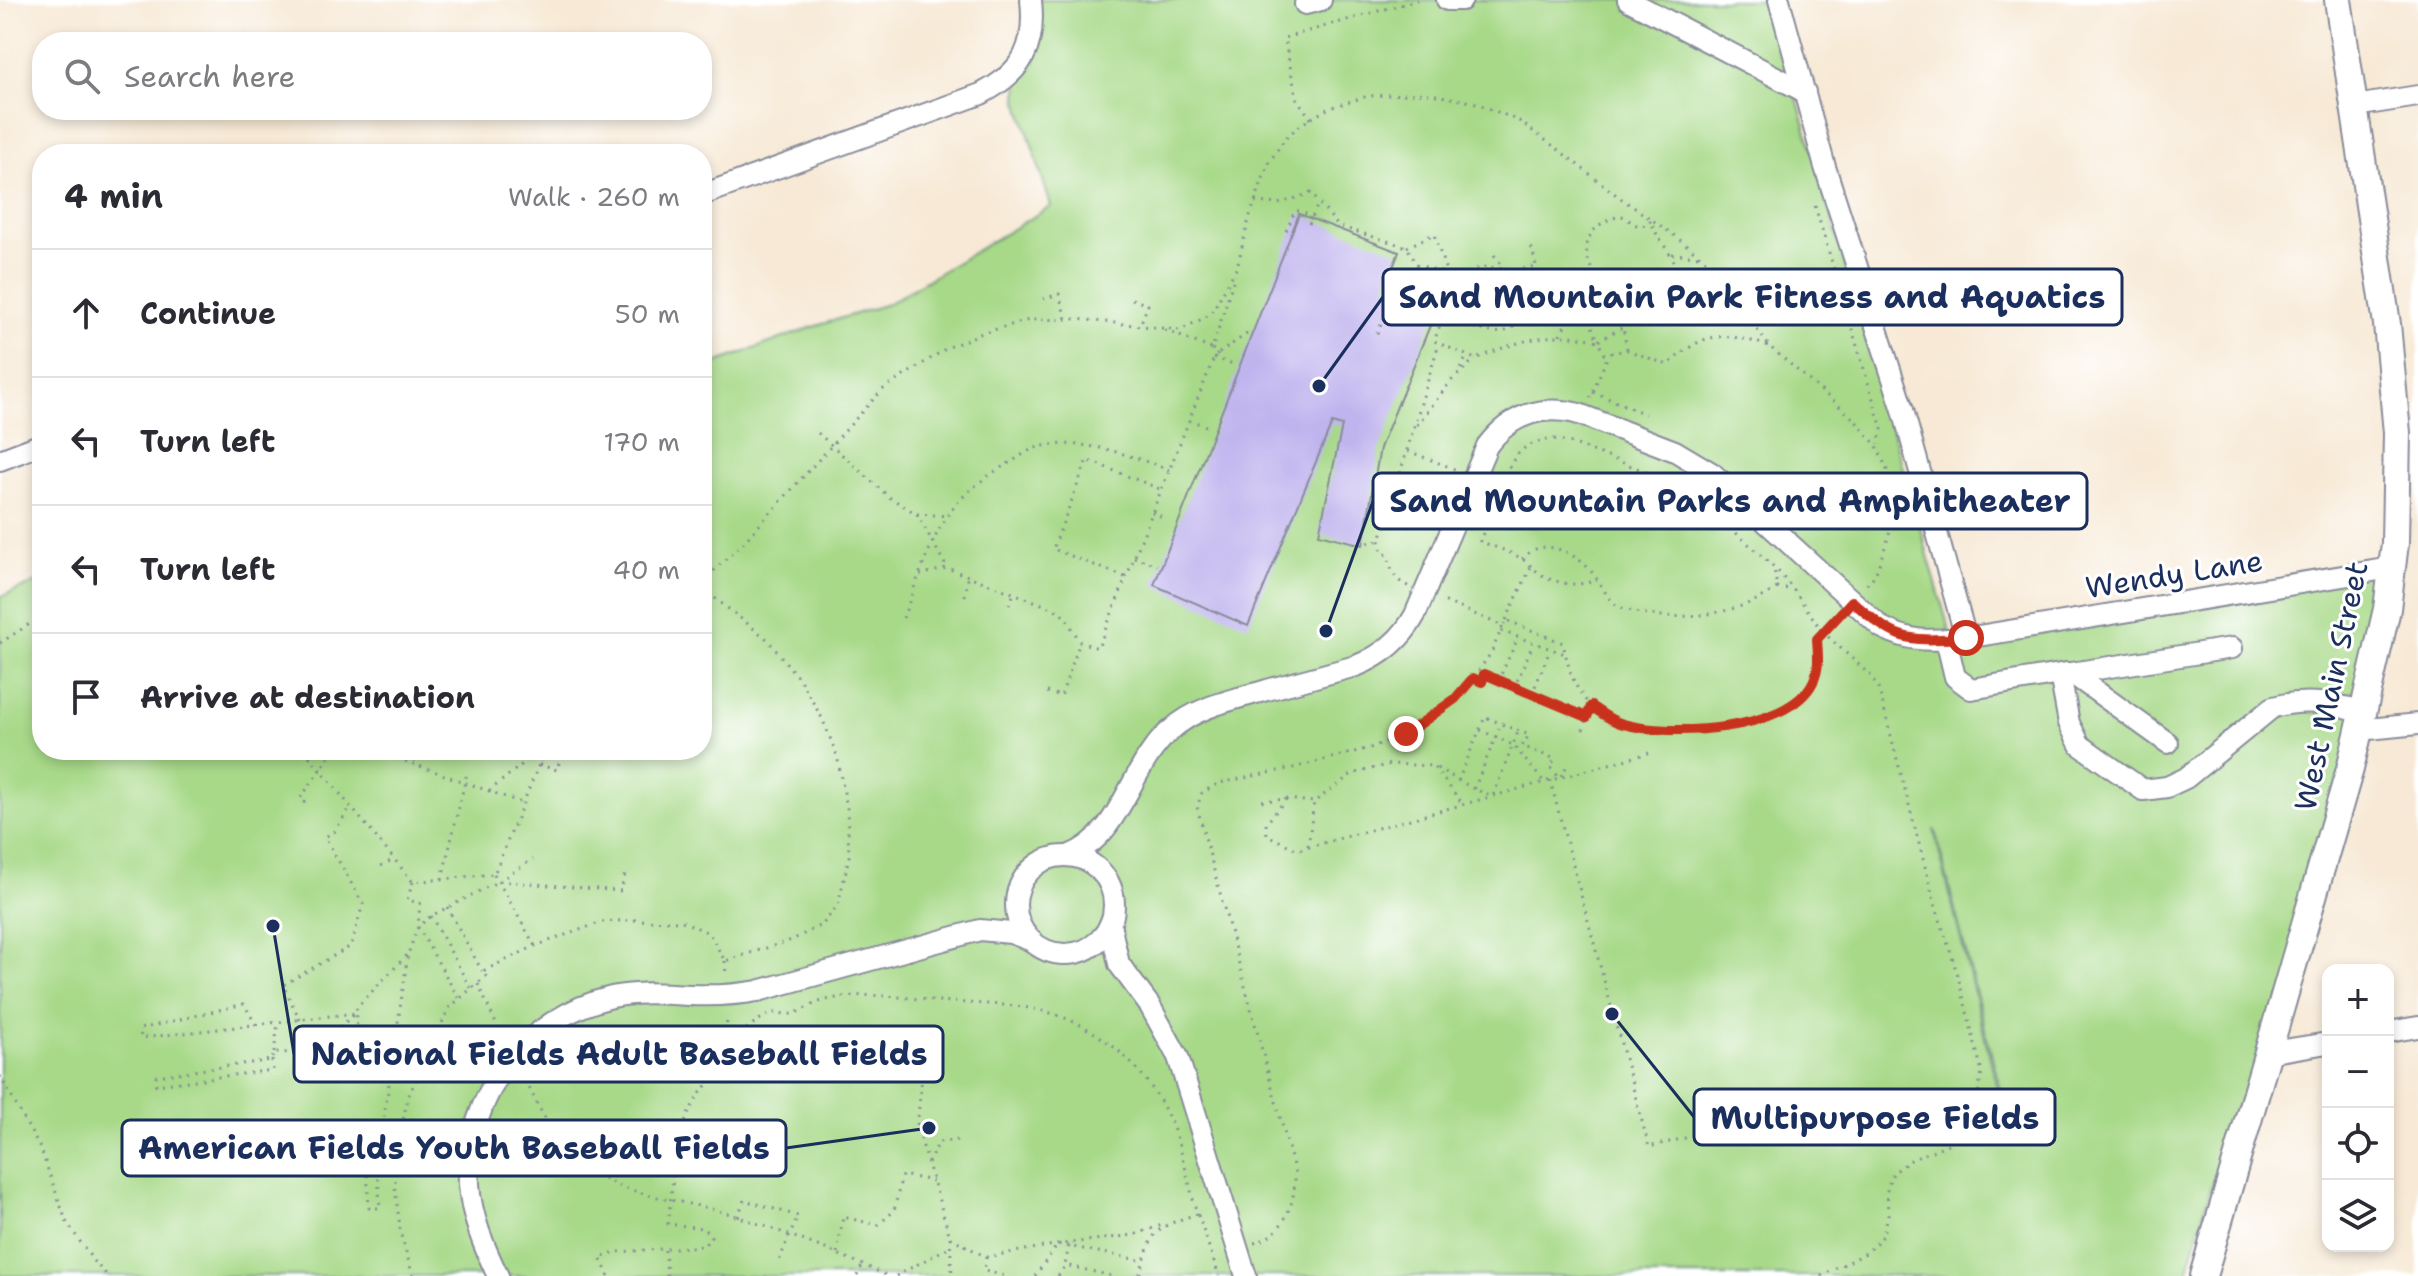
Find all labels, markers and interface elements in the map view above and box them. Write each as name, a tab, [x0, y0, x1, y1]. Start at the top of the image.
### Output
search box	[32, 32, 712, 120]
icon: search	[60, 54, 104, 98]
text: Search here	[124, 56, 295, 97]
text: 4 min	[64, 173, 163, 219]
text: Walk · 260 m	[508, 179, 680, 214]
callout: Sand Mountain Park Fitness and Aquatics	[1383, 269, 2122, 325]
text: Sand Mountain Park Fitness and Aquatics	[1399, 275, 2105, 318]
icon: ahead	[64, 291, 108, 335]
text: Continue	[140, 293, 276, 334]
text: 50 m	[615, 296, 680, 331]
icon: left	[64, 419, 108, 463]
text: Turn left	[140, 421, 275, 462]
text: 170 m	[603, 424, 680, 459]
callout: Sand Mountain Parks and Amphitheater	[1373, 473, 2087, 529]
text: Sand Mountain Parks and Amphitheater	[1389, 479, 2071, 522]
street label: Wendy Lane	[2082, 540, 2266, 608]
icon: left	[64, 547, 108, 591]
text: Turn left	[140, 549, 275, 590]
text: 40 m	[613, 552, 680, 587]
street label: West Main Street	[2285, 558, 2377, 814]
route start	[1948, 620, 1984, 656]
icon: arrive	[64, 675, 108, 719]
text: Arrive at destination	[140, 677, 475, 718]
route end	[1388, 716, 1424, 752]
map controls	[2322, 964, 2394, 1252]
button: +	[2322, 964, 2394, 1036]
callout: National Fields Adult Baseball Fields	[294, 1026, 943, 1082]
text: National Fields Adult Baseball Fields	[310, 1032, 928, 1075]
button: −	[2322, 1036, 2394, 1108]
callout: Multipurpose Fields	[1694, 1089, 2055, 1145]
text: Multipurpose Fields	[1711, 1096, 2039, 1139]
button: locate	[2322, 1108, 2394, 1180]
callout: American Fields Youth Baseball Fields	[122, 1120, 786, 1176]
text: American Fields Youth Baseball Fields	[138, 1126, 770, 1169]
button: layers	[2322, 1180, 2394, 1252]

